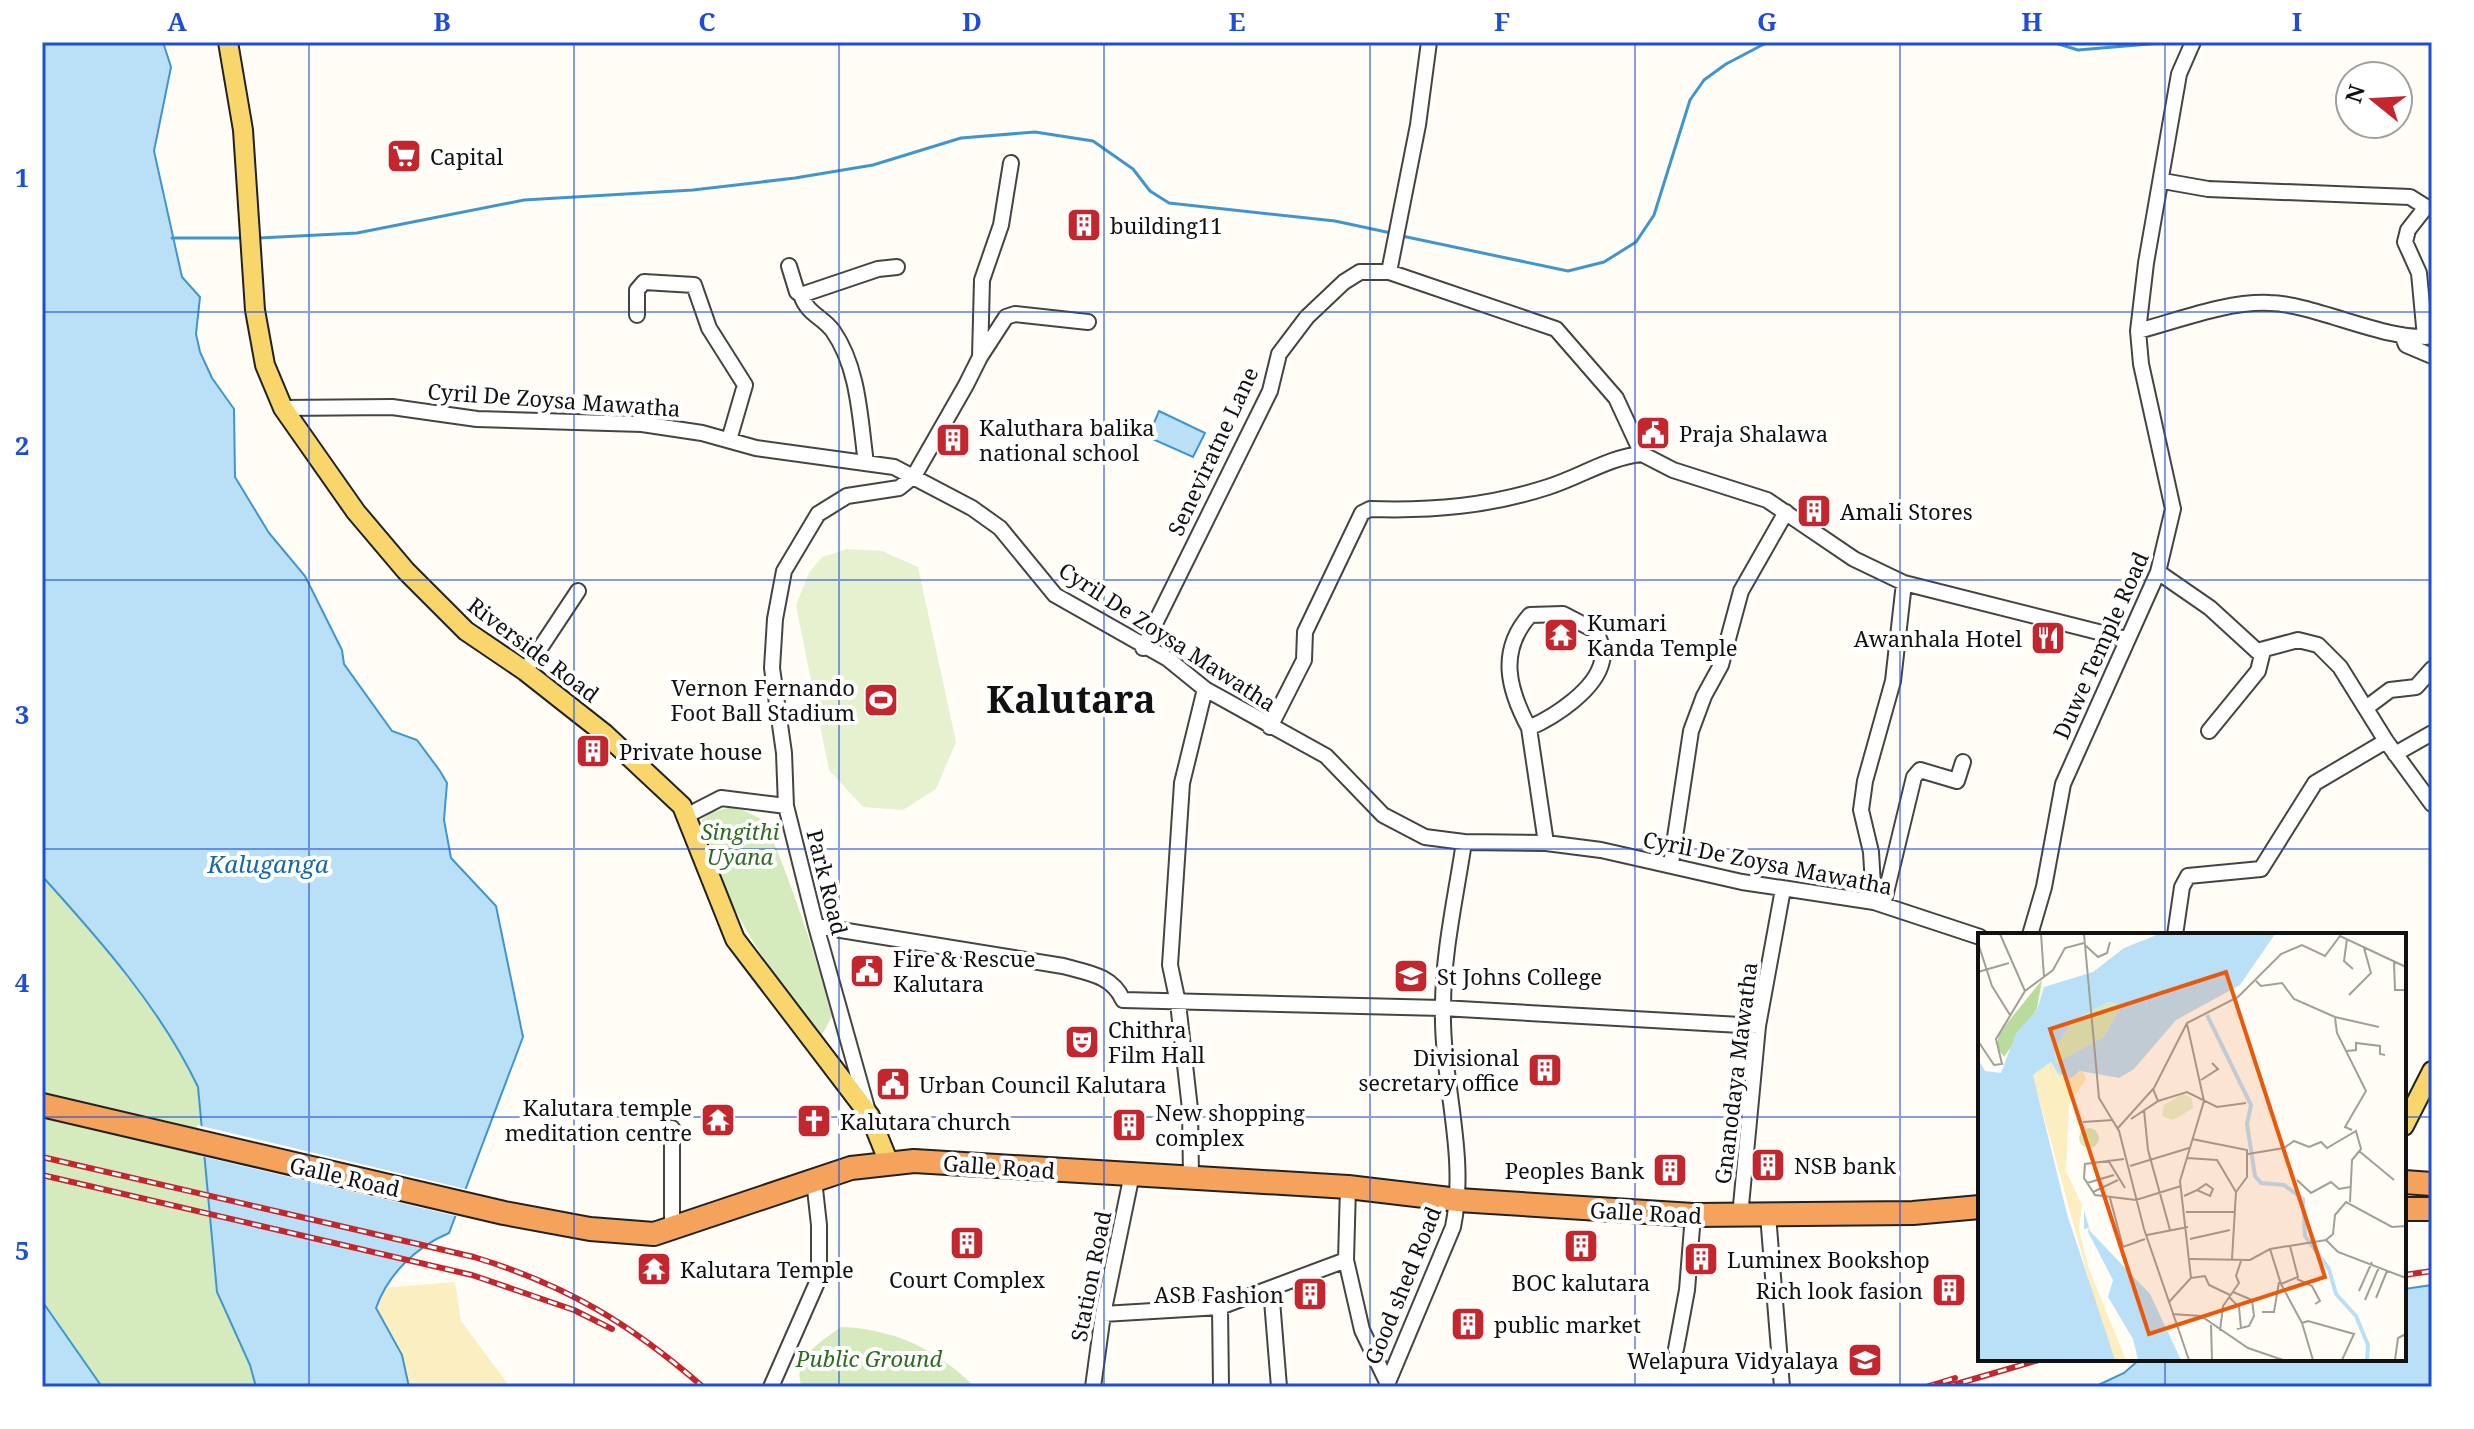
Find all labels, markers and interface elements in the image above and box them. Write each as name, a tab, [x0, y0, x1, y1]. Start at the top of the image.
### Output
text: A	[167, 3, 187, 39]
text: B	[433, 3, 451, 39]
text: C	[698, 3, 716, 39]
text: D	[962, 3, 982, 39]
text: E	[1229, 3, 1246, 39]
text: F	[1494, 3, 1510, 39]
text: G	[1757, 3, 1777, 39]
text: H	[2021, 3, 2043, 39]
text: I	[2292, 3, 2302, 39]
north arrow	[2334, 60, 2414, 140]
text: N	[2337, 81, 2371, 106]
supermarket icon: Capital	[385, 137, 423, 175]
place label: Capital	[430, 141, 504, 171]
text: 1	[15, 159, 29, 195]
building icon: building11	[1065, 206, 1103, 244]
place label: building11	[1110, 210, 1223, 240]
street label: Seneviratne Lane	[1160, 362, 1264, 540]
street label: Cyril De Zoysa Mawatha	[426, 375, 682, 423]
place label: Kaluthara balika national school	[979, 412, 1155, 467]
public building icon: Praja Shalawa	[1634, 414, 1672, 452]
place label: Praja Shalawa	[1679, 418, 1828, 448]
building icon: Kaluthara balika national school	[934, 421, 972, 459]
text: 2	[15, 427, 29, 463]
building icon: Amali Stores	[1795, 492, 1833, 530]
place label: Amali Stores	[1840, 496, 1973, 526]
street label: Duwe Temple Road	[2045, 546, 2155, 743]
street label: Cyril De Zoysa Mawatha	[1053, 554, 1283, 718]
street label: Riverside Road	[462, 590, 606, 709]
place label: Kumari Kanda Temple	[1587, 607, 1738, 662]
temple icon: Kumari Kanda Temple	[1542, 616, 1580, 654]
restaurant icon: Awanhala Hotel	[2029, 619, 2067, 657]
place label: Awanhala Hotel	[1854, 623, 2022, 653]
place label: Vernon Fernando Foot Ball Stadium	[671, 672, 855, 727]
district label: Kalutara	[986, 672, 1156, 724]
sports icon: Vernon Fernando Foot Ball Stadium	[862, 681, 900, 719]
text: 3	[15, 696, 29, 732]
building icon: Private house	[574, 732, 612, 770]
place label: Private house	[619, 736, 762, 766]
park label: Singithi Uyana	[701, 816, 780, 871]
street label: Cyril De Zoysa Mawatha	[1641, 823, 1895, 901]
street label: Park Road	[800, 826, 856, 938]
water label: Kaluganga	[206, 847, 329, 880]
inset map	[1978, 933, 2406, 1361]
place label: Fire & Rescue Kalutara	[893, 943, 1036, 998]
public building icon: Fire & Rescue Kalutara	[848, 952, 886, 990]
school or university icon: St Johns College	[1392, 957, 1430, 995]
street label: Gnanodaya Mawatha	[1706, 960, 1764, 1186]
place label: St Johns College	[1437, 961, 1602, 991]
text: 4	[15, 964, 30, 1000]
place label: Chithra Film Hall	[1108, 1014, 1205, 1069]
theatre icon: Chithra Film Hall	[1063, 1023, 1101, 1061]
place label: Divisional secretary office	[1358, 1042, 1519, 1097]
building icon: Divisional secretary office	[1526, 1051, 1564, 1089]
public building icon: Urban Council Kalutara	[874, 1065, 912, 1103]
place label: Urban Council Kalutara	[919, 1069, 1167, 1099]
place label: Kalutara temple meditation centre	[505, 1092, 692, 1147]
place label: New shopping complex	[1155, 1097, 1305, 1152]
temple icon: Kalutara temple meditation centre	[699, 1101, 737, 1139]
church icon: Kalutara church	[795, 1102, 833, 1140]
place label: Kalutara church	[840, 1106, 1011, 1136]
building icon: New shopping complex	[1110, 1106, 1148, 1144]
building icon: NSB bank	[1749, 1146, 1787, 1184]
street label: Galle Road	[942, 1147, 1057, 1185]
street label: Galle Road	[287, 1149, 404, 1203]
place label: NSB bank	[1794, 1150, 1896, 1180]
building icon: Peoples Bank	[1651, 1151, 1689, 1189]
place label: Peoples Bank	[1505, 1155, 1644, 1185]
street label: Galle Road	[1589, 1194, 1703, 1230]
street label: Good shed Road	[1357, 1201, 1448, 1369]
street label: Station Road	[1063, 1208, 1117, 1344]
building icon: Court Complex	[948, 1224, 986, 1262]
building icon: BOC kalutara	[1562, 1227, 1600, 1265]
text: 5	[15, 1232, 29, 1268]
building icon: Luminex Bookshop	[1682, 1240, 1720, 1278]
place label: Luminex Bookshop	[1727, 1244, 1930, 1274]
temple icon: Kalutara Temple	[635, 1250, 673, 1288]
place label: Kalutara Temple	[680, 1254, 854, 1284]
place label: Court Complex	[889, 1264, 1045, 1294]
place label: BOC kalutara	[1512, 1267, 1650, 1297]
building icon: Rich look fasion	[1930, 1271, 1968, 1309]
building icon: ASB Fashion	[1291, 1275, 1329, 1313]
place label: Rich look fasion	[1756, 1275, 1923, 1305]
place label: ASB Fashion	[1154, 1279, 1284, 1309]
building icon: public market	[1449, 1305, 1487, 1343]
place label: public market	[1494, 1309, 1641, 1339]
school or university icon: Welapura Vidyalaya	[1846, 1341, 1884, 1379]
park label: Public Ground	[795, 1343, 942, 1373]
place label: Welapura Vidyalaya	[1627, 1345, 1839, 1375]

